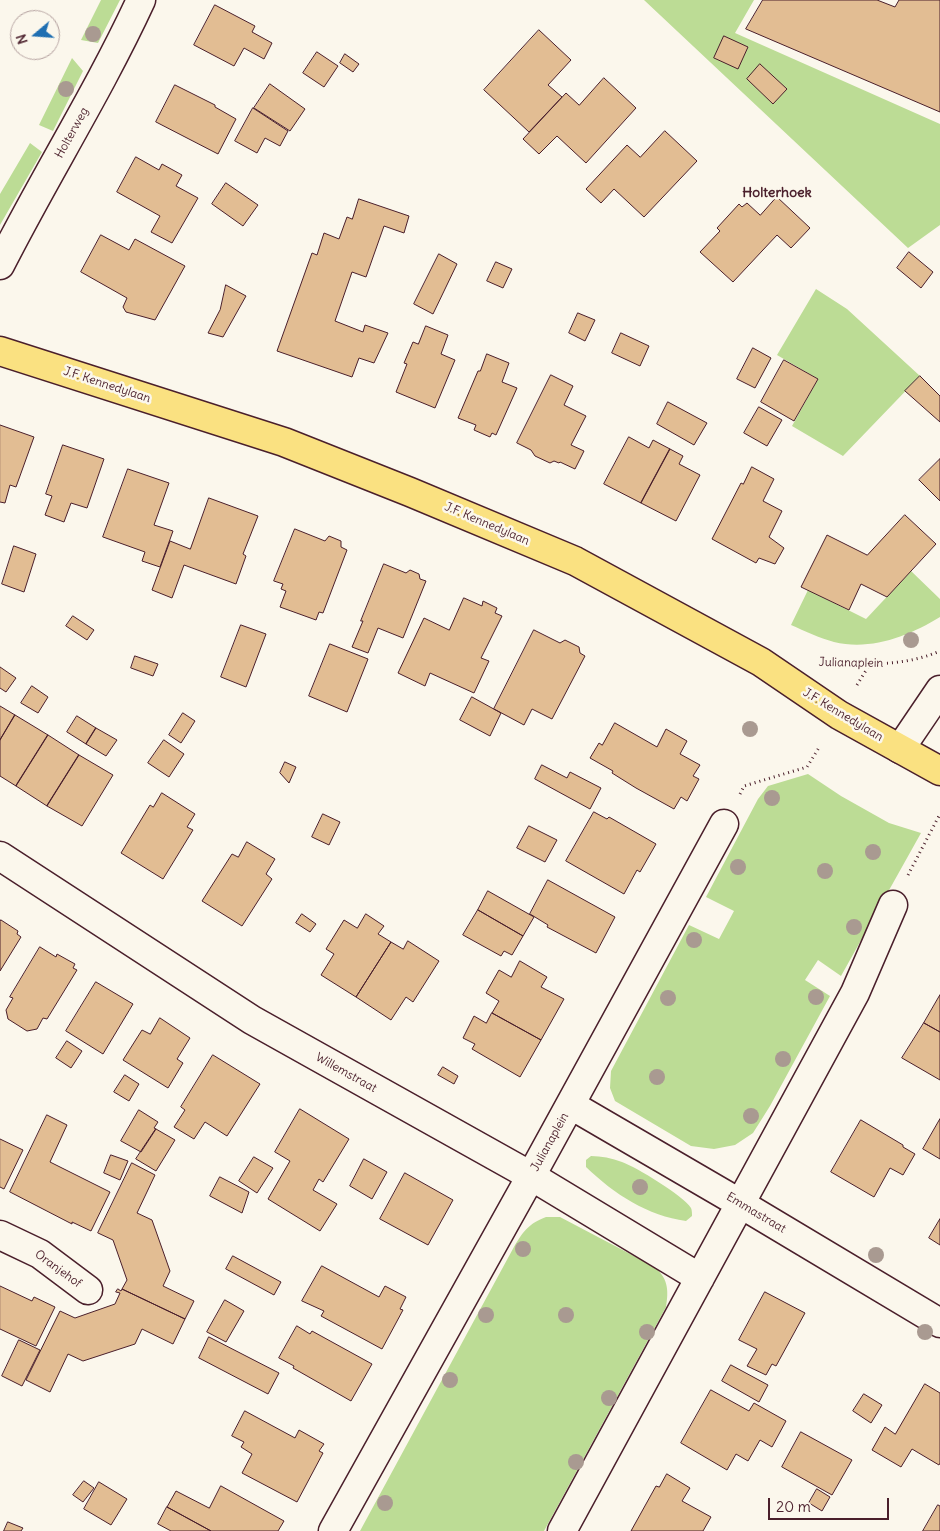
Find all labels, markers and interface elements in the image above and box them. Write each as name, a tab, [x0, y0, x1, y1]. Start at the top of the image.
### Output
north arrow	[10, 10, 60, 60]
text: N	[12, 32, 32, 47]
street label: Holterweg	[52, 105, 92, 161]
district label: Holterhoek	[742, 185, 812, 201]
street label: J.F. Kennedylaan	[62, 364, 152, 406]
street label: J.F. Kennedylaan	[442, 500, 532, 548]
street label: Julianaplein	[819, 655, 883, 671]
street label: J.F. Kennedylaan	[800, 685, 886, 745]
street label: Willemstraat	[313, 1050, 379, 1096]
street label: Julianaplein	[528, 1110, 572, 1174]
street label: Emmastraat	[724, 1190, 788, 1236]
street label: Oranjehof	[32, 1247, 84, 1291]
scale bar	[770, 1488, 891, 1520]
text: 20 m	[776, 1497, 811, 1516]

